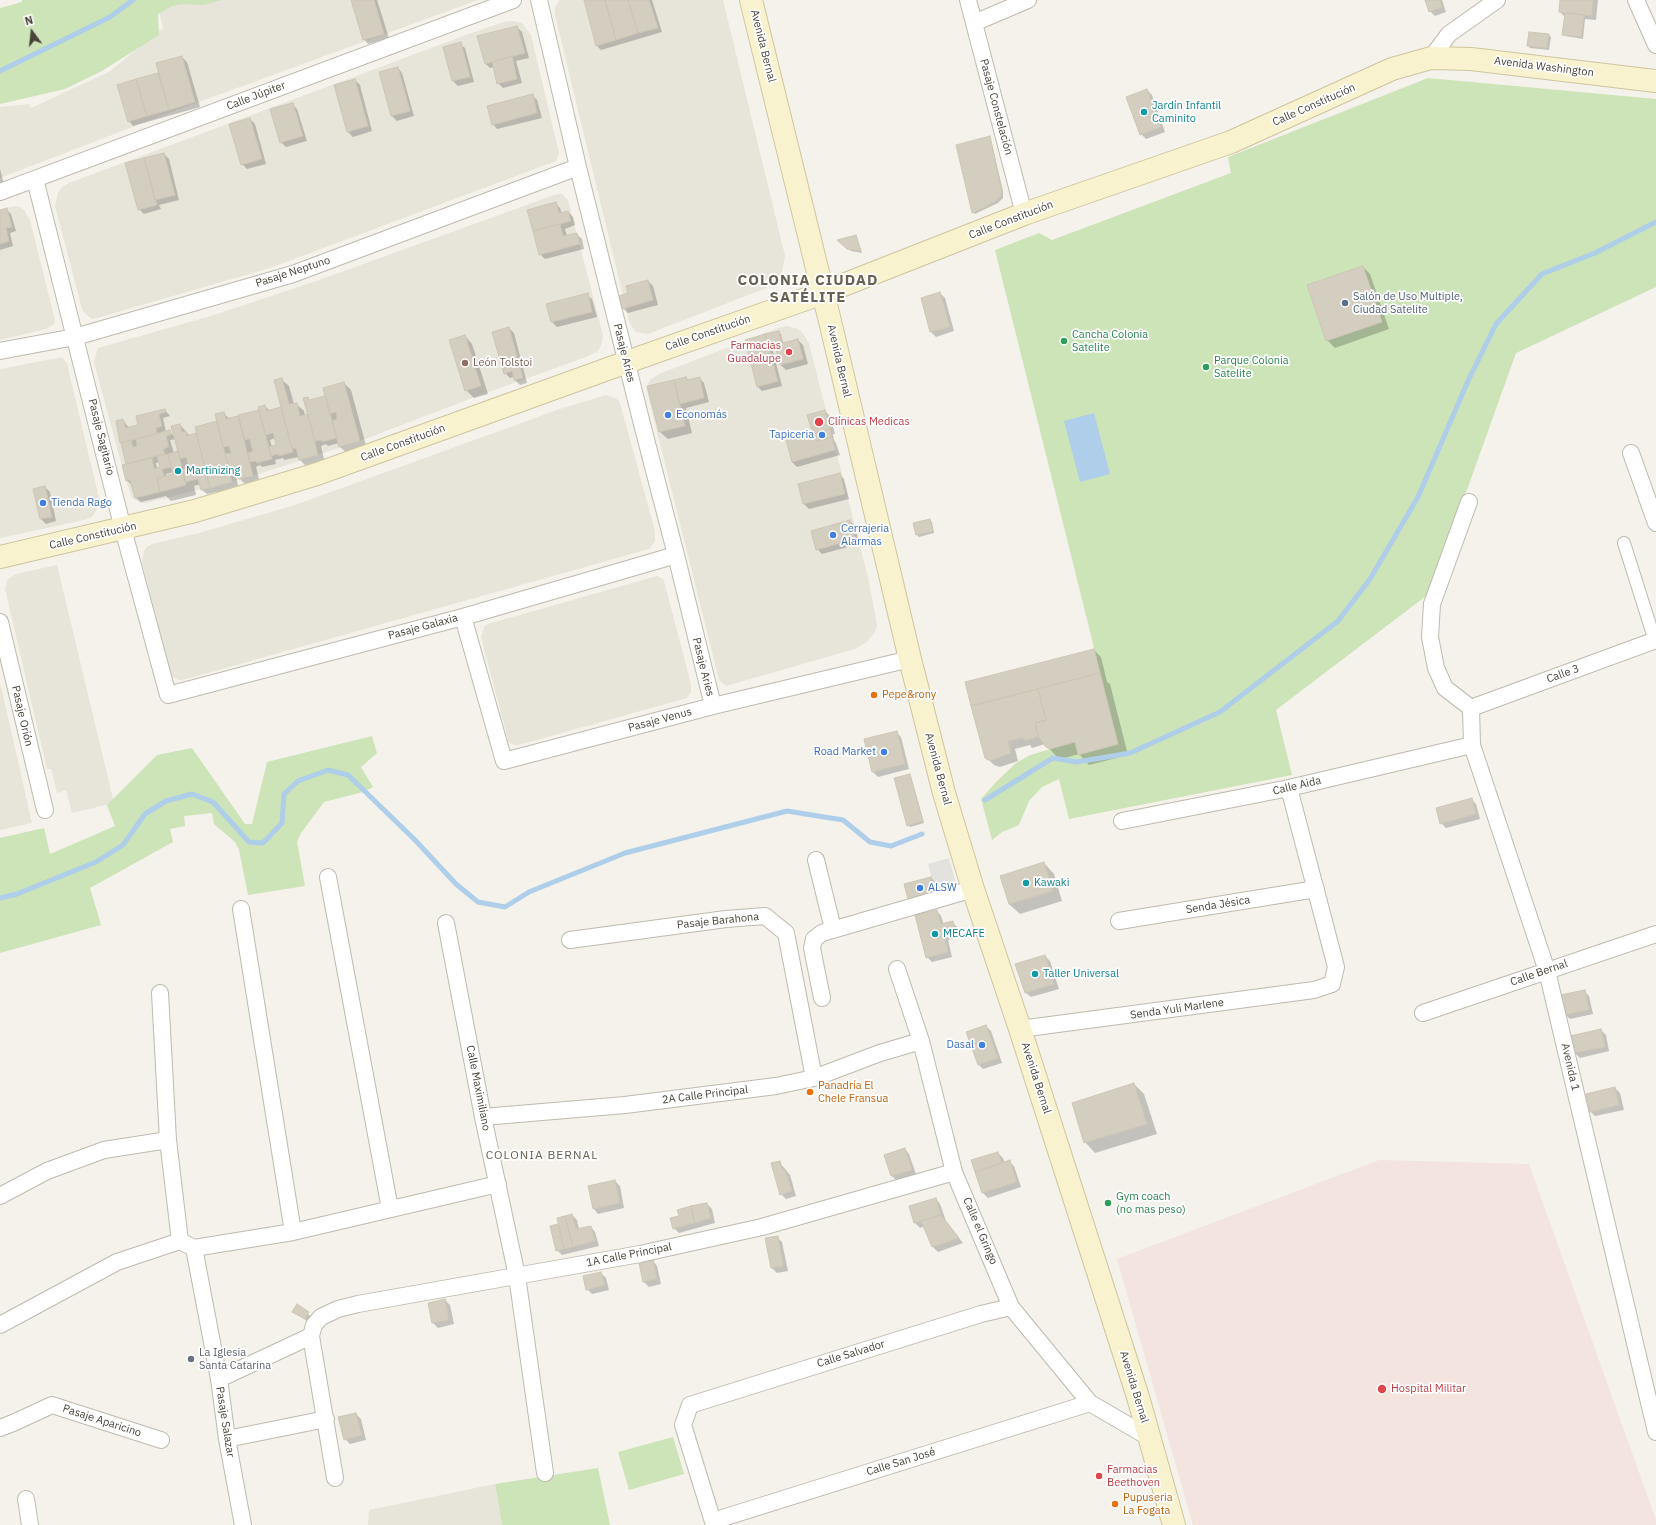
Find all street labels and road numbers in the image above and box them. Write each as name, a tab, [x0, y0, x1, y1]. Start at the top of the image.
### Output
street label: Avenida Bernal	[748, 8, 778, 84]
street label: Avenida Washington	[1493, 54, 1595, 80]
street label: Pasaje Constelación	[977, 57, 1015, 157]
street label: Calle Júpiter	[225, 79, 287, 113]
street label: Calle Constitución	[1271, 81, 1357, 129]
street label: Calle Constitución	[967, 198, 1055, 242]
street label: Pasaje Neptuno	[254, 254, 332, 290]
street label: Calle Constitución	[664, 312, 752, 354]
street label: Pasaje Aries	[610, 322, 638, 384]
street label: Avenida Bernal	[824, 323, 854, 399]
street label: Pasaje Sagitario	[85, 397, 117, 477]
street label: Calle Constitución	[359, 422, 447, 464]
street label: Calle Constitución	[48, 520, 138, 552]
street label: Pasaje Galaxia	[387, 611, 459, 643]
street label: Pasaje Aries	[689, 636, 717, 698]
street label: Calle 3	[1545, 662, 1581, 686]
street label: Pasaje Orión	[9, 684, 35, 748]
street label: Pasaje Venus	[627, 705, 693, 735]
street label: Avenida Bernal	[922, 731, 954, 807]
street label: Calle Aida	[1271, 774, 1323, 798]
street label: Senda Jésica	[1185, 893, 1251, 917]
street label: Pasaje Barahona	[676, 910, 760, 932]
street label: Calle Bernal	[1509, 957, 1569, 989]
street label: Senda Yuli Marlene	[1129, 996, 1225, 1022]
street label: Avenida Bernal	[1018, 1041, 1054, 1115]
street label: Avenida 1	[1558, 1042, 1582, 1092]
street label: Calle Maximiliano	[463, 1044, 493, 1132]
street label: 2A Calle Principal	[661, 1083, 749, 1107]
street label: Calle el Gringo	[960, 1196, 1000, 1266]
street label: 1A Calle Principal	[585, 1240, 673, 1270]
street label: Calle Salvador	[816, 1337, 886, 1371]
street label: Avenida Bernal	[1117, 1349, 1151, 1425]
street label: Pasaje Salazar	[213, 1386, 237, 1458]
street label: Pasaje Aparicino	[61, 1402, 143, 1440]
street label: Calle San José	[865, 1445, 937, 1479]

